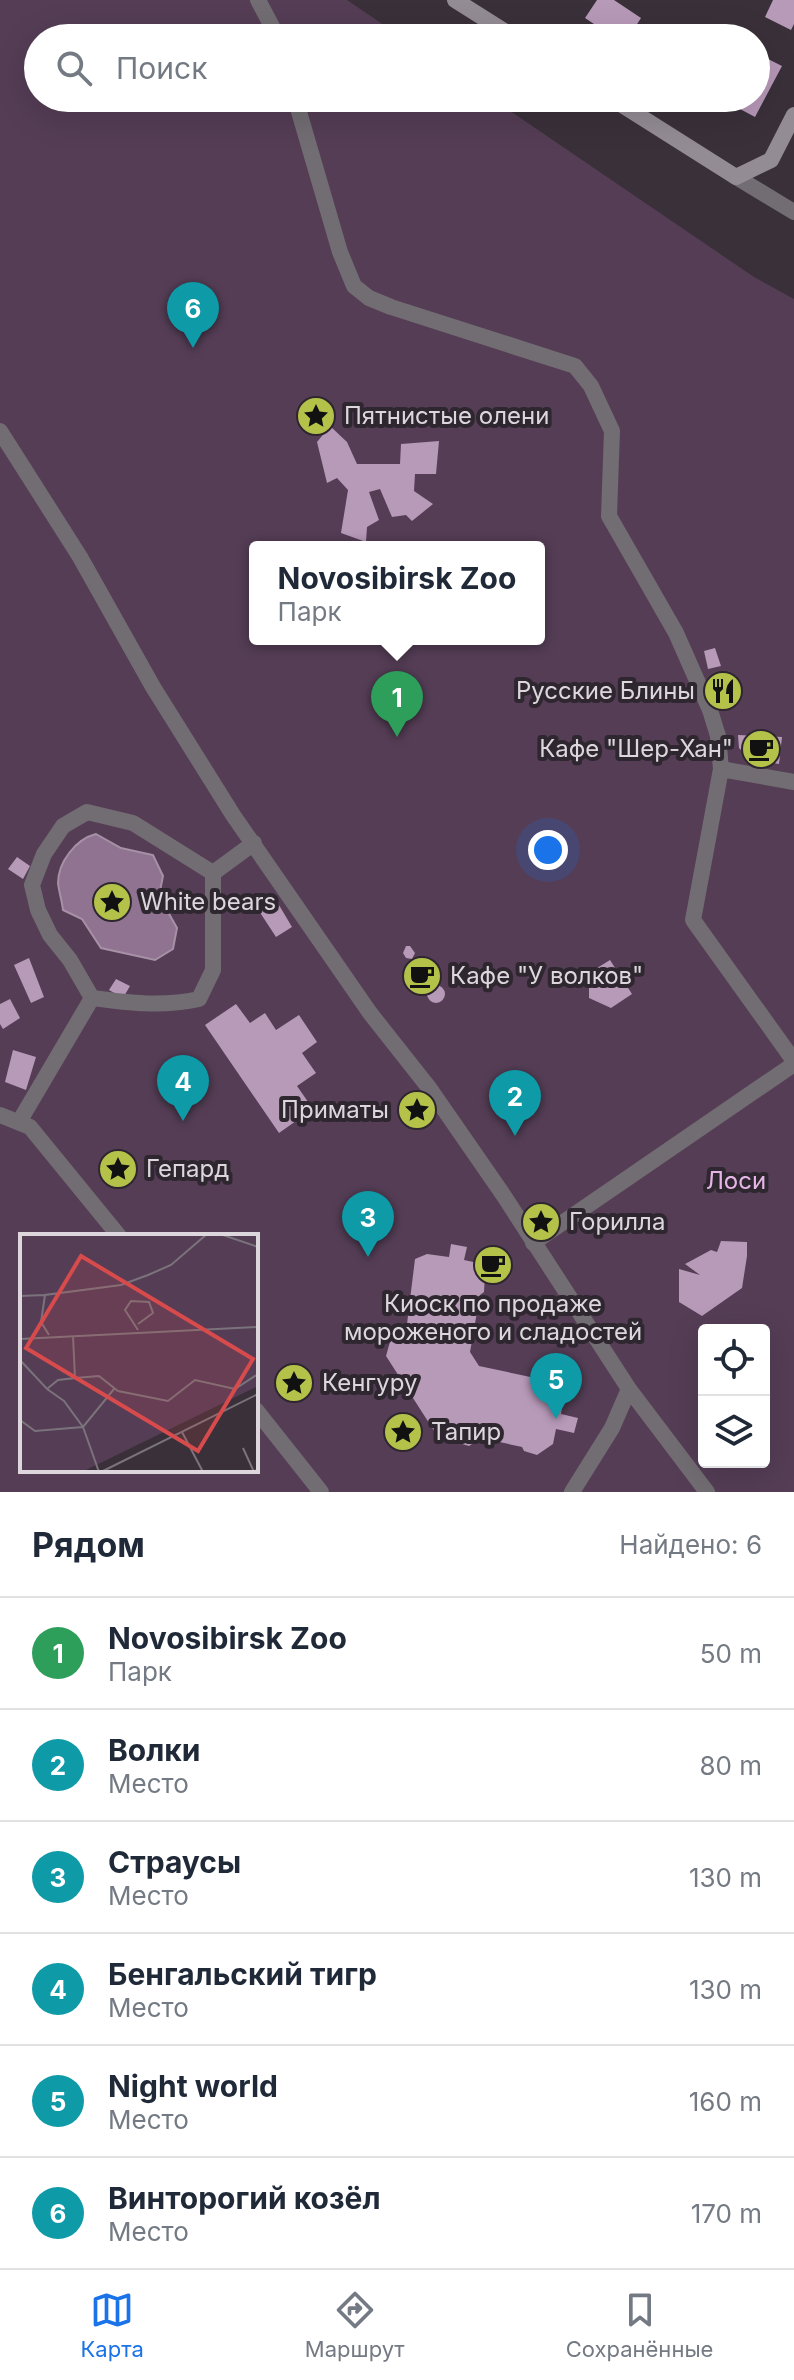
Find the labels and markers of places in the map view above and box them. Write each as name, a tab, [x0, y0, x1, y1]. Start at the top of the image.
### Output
pin: 6	[167, 282, 219, 348]
place icon: Пятнистые олени	[295, 395, 337, 437]
place label: Пятнистые олени	[344, 401, 549, 430]
restaurant icon: Русские Блины	[702, 670, 744, 712]
pin: 1	[371, 671, 423, 737]
place label: Русские Блины	[516, 676, 695, 705]
cafe icon: Кафе "Шер-Хан"	[740, 728, 782, 770]
place label: Кафе "Шер-Хан"	[539, 734, 733, 763]
place icon: White bears	[91, 881, 133, 923]
place label: White bears	[140, 887, 276, 916]
cafe icon: Кафе "У волков"	[401, 955, 443, 997]
place label: Кафе "У волков"	[450, 961, 643, 990]
pin: 4	[157, 1055, 209, 1121]
pin: 2	[489, 1070, 541, 1136]
place icon: Приматы	[396, 1089, 438, 1131]
place label: Приматы	[281, 1095, 389, 1124]
place icon: Гепард	[97, 1148, 139, 1190]
place label: Гепард	[146, 1154, 229, 1183]
pin: 3	[342, 1191, 394, 1257]
place icon: Горилла	[520, 1201, 562, 1243]
place label: Горилла	[569, 1207, 665, 1236]
cafe icon: Киоск по продаже мороженого и сладостей	[472, 1244, 514, 1286]
place label: Киоск по продаже мороженого и сладостей	[344, 1289, 642, 1346]
pin: 5	[530, 1353, 582, 1419]
place icon: Кенгуру	[273, 1362, 315, 1404]
place label: Кенгуру	[322, 1368, 417, 1397]
place icon: Тапир	[382, 1411, 424, 1453]
place label: Тапир	[431, 1417, 501, 1446]

